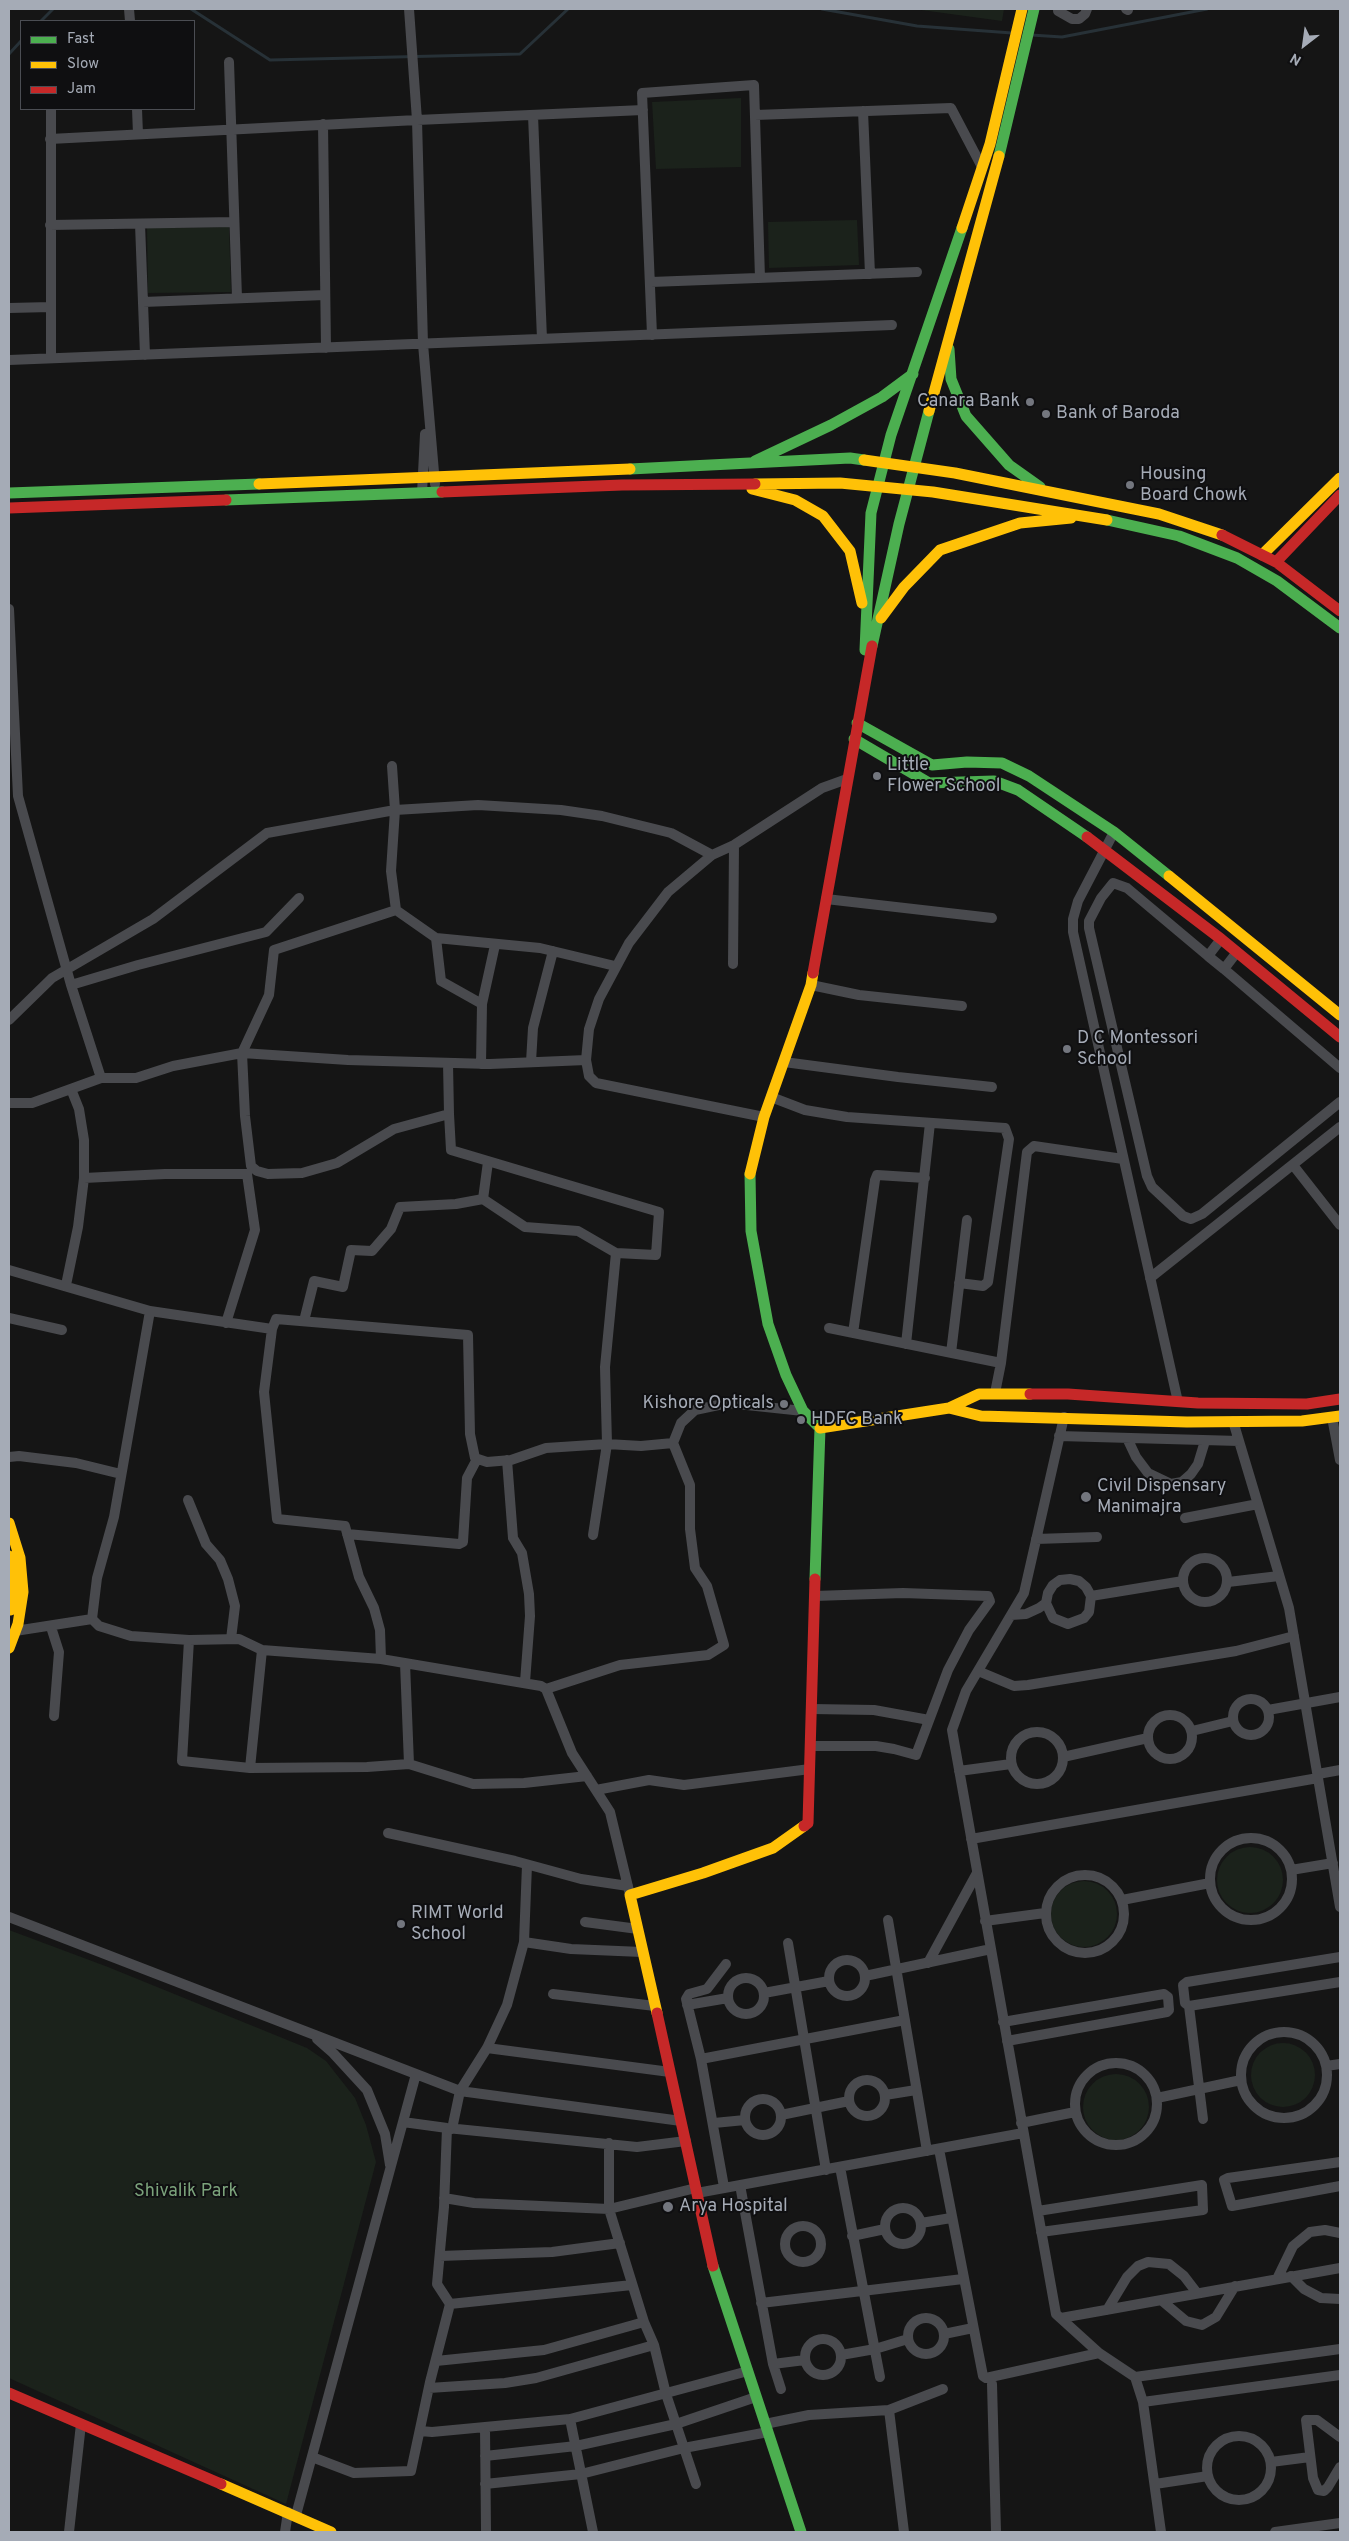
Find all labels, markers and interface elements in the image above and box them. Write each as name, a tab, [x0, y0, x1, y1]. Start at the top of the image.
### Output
legend	[20, 20, 195, 110]
north arrow	[1279, 20, 1329, 70]
text: Fast	[67, 30, 95, 49]
text: N	[1288, 49, 1305, 68]
text: Slow	[67, 55, 99, 74]
text: Jam	[67, 80, 96, 99]
place label: Canara Bank	[917, 391, 1020, 413]
marker: Canara Bank	[1024, 396, 1036, 408]
place label: Bank of Baroda	[1056, 403, 1180, 425]
marker: Bank of Baroda	[1040, 408, 1052, 420]
place label: Housing Board Chowk	[1140, 464, 1247, 506]
marker: Housing Board Chowk	[1124, 479, 1136, 491]
place label: Little Flower School	[887, 755, 1000, 798]
marker: Little Flower School	[871, 770, 883, 782]
place label: D C Montessori School	[1077, 1028, 1198, 1070]
marker: D C Montessori School	[1061, 1043, 1073, 1055]
place label: Kishore Opticals	[643, 1393, 774, 1415]
marker: Kishore Opticals	[778, 1398, 790, 1410]
place label: HDFC Bank	[811, 1409, 903, 1431]
marker: HDFC Bank	[795, 1414, 807, 1426]
place label: Civil Dispensary Manimajra	[1097, 1476, 1226, 1518]
marker: Civil Dispensary Manimajra	[1079, 1490, 1093, 1504]
place label: RIMT World School	[411, 1903, 504, 1946]
marker: RIMT World School	[395, 1918, 407, 1930]
park label: Shivalik Park	[134, 2181, 238, 2203]
place label: Arya Hospital	[679, 2196, 788, 2218]
marker: Arya Hospital	[661, 2200, 675, 2214]

